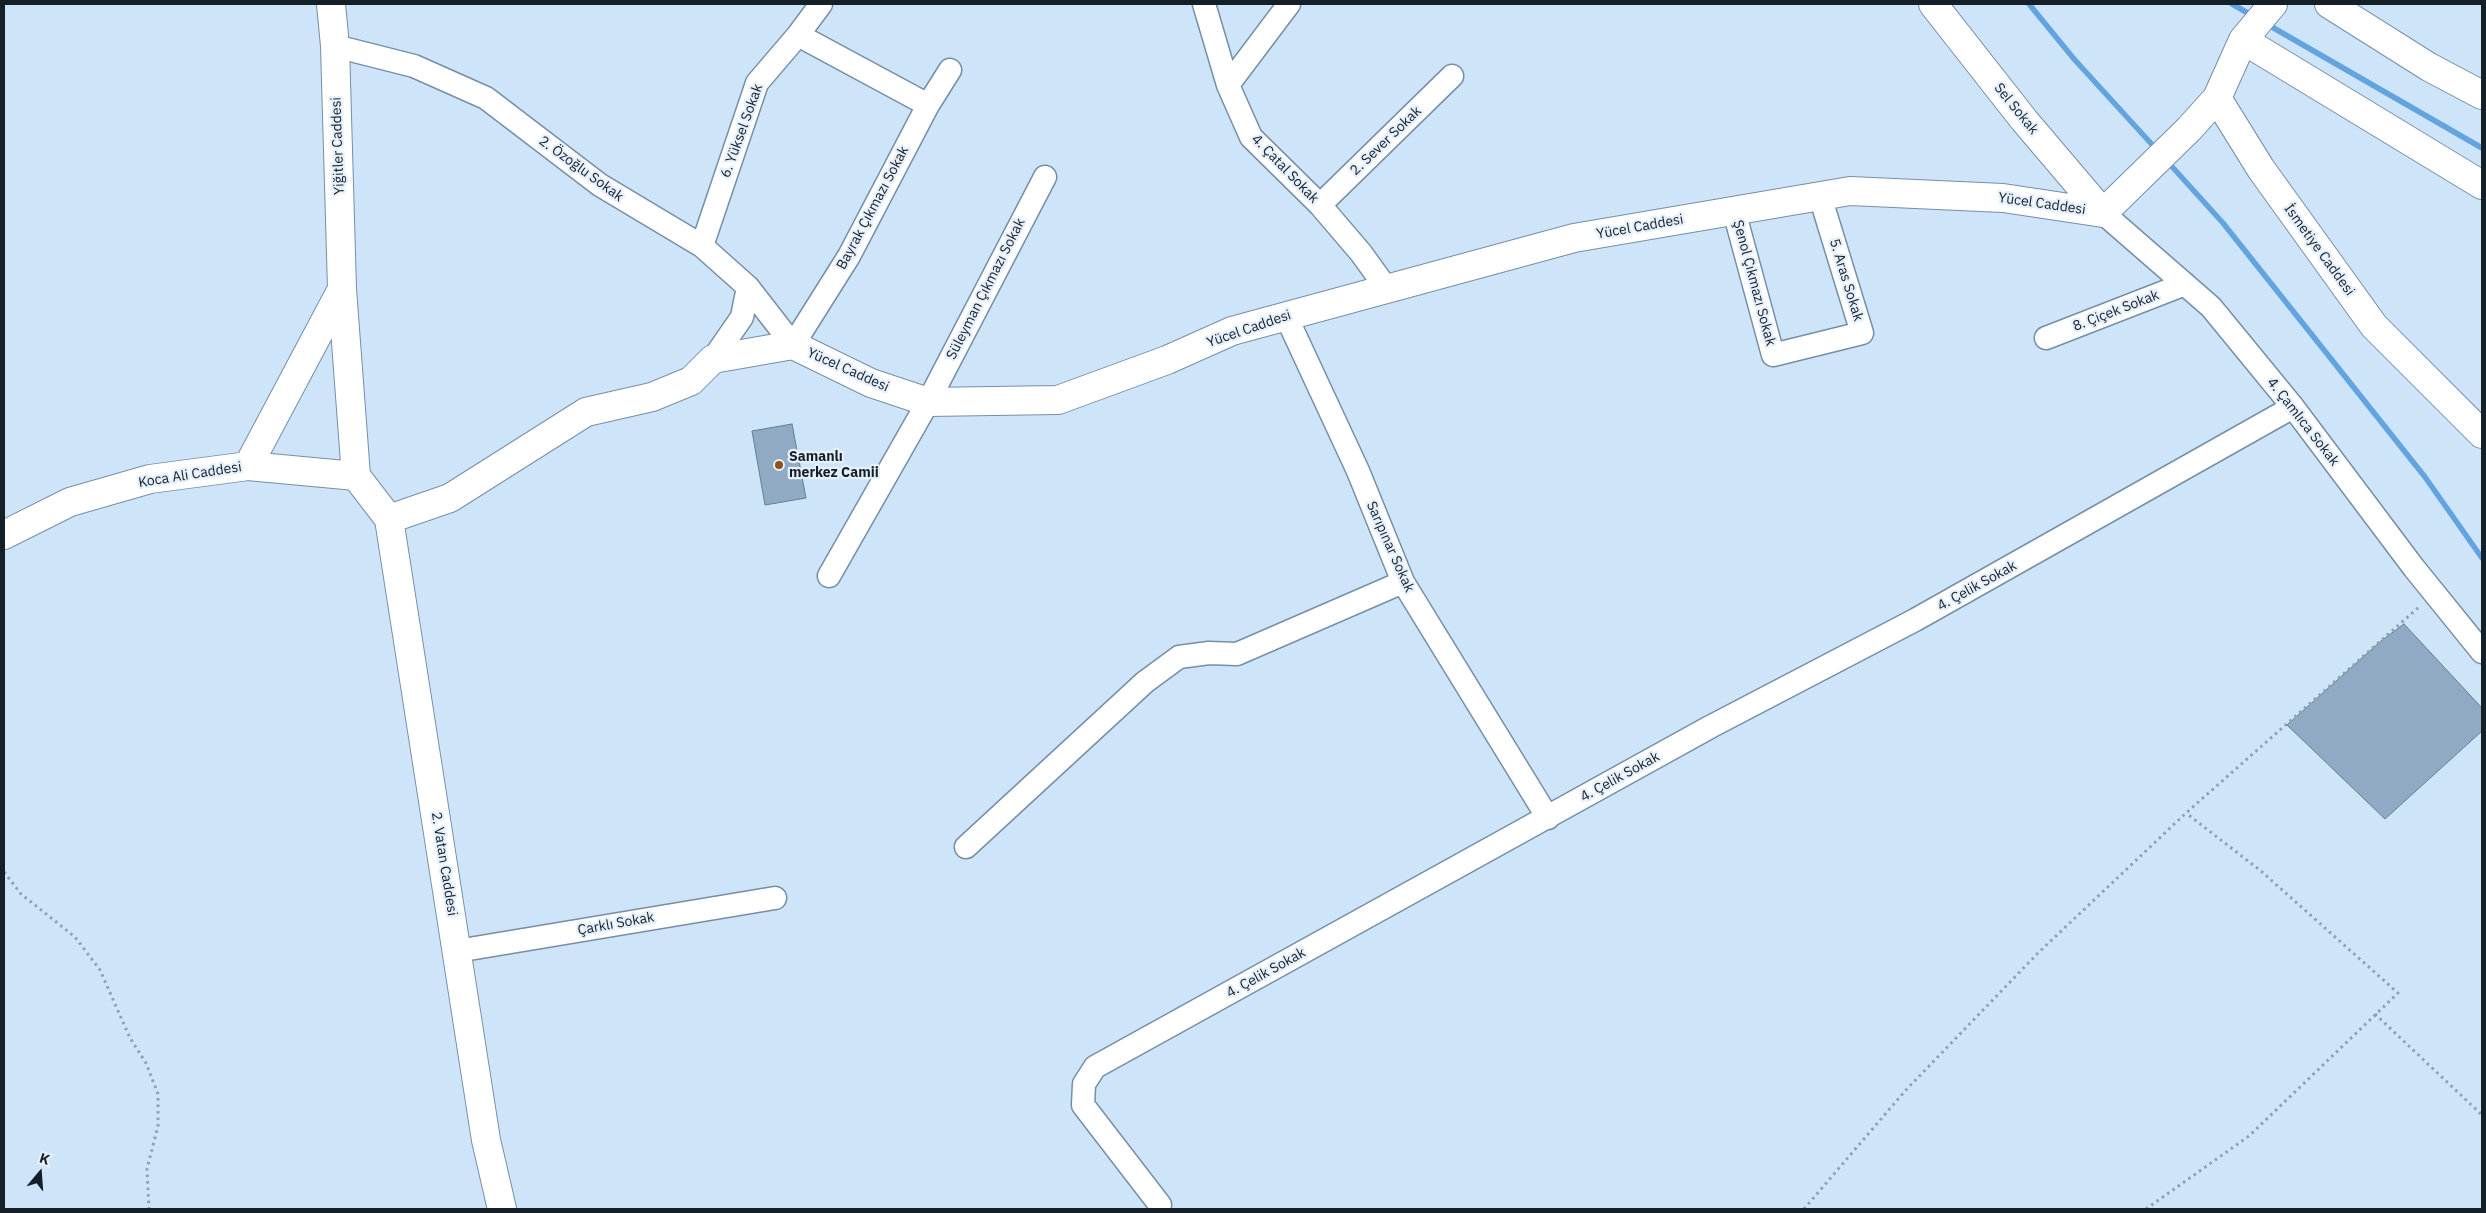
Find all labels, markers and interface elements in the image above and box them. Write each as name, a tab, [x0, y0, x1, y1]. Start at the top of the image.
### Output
street label: Sel Sokak	[1990, 80, 2042, 138]
street label: 6. Yüksel Sokak	[717, 82, 767, 180]
street label: Yiğitler Caddesi	[328, 97, 348, 195]
street label: 2. Sever Sokak	[1347, 103, 1425, 179]
street label: 4. Çatal Sokak	[1248, 131, 1322, 207]
street label: 2. Özoğlu Sokak	[536, 133, 626, 205]
street label: Bayrak Çıkmazı Sokak	[833, 143, 913, 273]
street label: Yücel Caddesi	[1997, 190, 2087, 218]
street label: İsmetiye Caddesi	[2280, 201, 2358, 299]
street label: Yücel Caddesi	[1595, 211, 1685, 243]
street label: Süleyman Çıkmazı Sokak	[943, 216, 1029, 362]
street label: Şenol Çıkmazı Sokak	[1729, 218, 1779, 348]
street label: 5. Aras Sokak	[1825, 237, 1867, 323]
street label: 8. Çiçek Sokak	[2070, 287, 2162, 335]
street label: Yücel Caddesi	[1205, 307, 1293, 351]
street label: Yücel Caddesi	[804, 344, 892, 396]
street label: 4. Çamlıca Sokak	[2263, 375, 2343, 469]
place label: Samanlı merkez Camii	[789, 449, 879, 482]
street label: Koca Ali Caddesi	[137, 459, 243, 491]
marker: Samanlı merkez Camii	[773, 459, 785, 471]
street label: Sarıpınar Sokak	[1362, 499, 1418, 595]
street label: 4. Çelik Sokak	[1934, 557, 2020, 615]
street label: 4. Çelik Sokak	[1577, 748, 1663, 806]
street label: 2. Vatan Caddesi	[427, 811, 461, 917]
street label: Çarklı Sokak	[576, 909, 656, 939]
street label: 4. Çelik Sokak	[1223, 944, 1309, 1002]
north arrow	[15, 1148, 65, 1198]
text: K	[37, 1149, 52, 1169]

